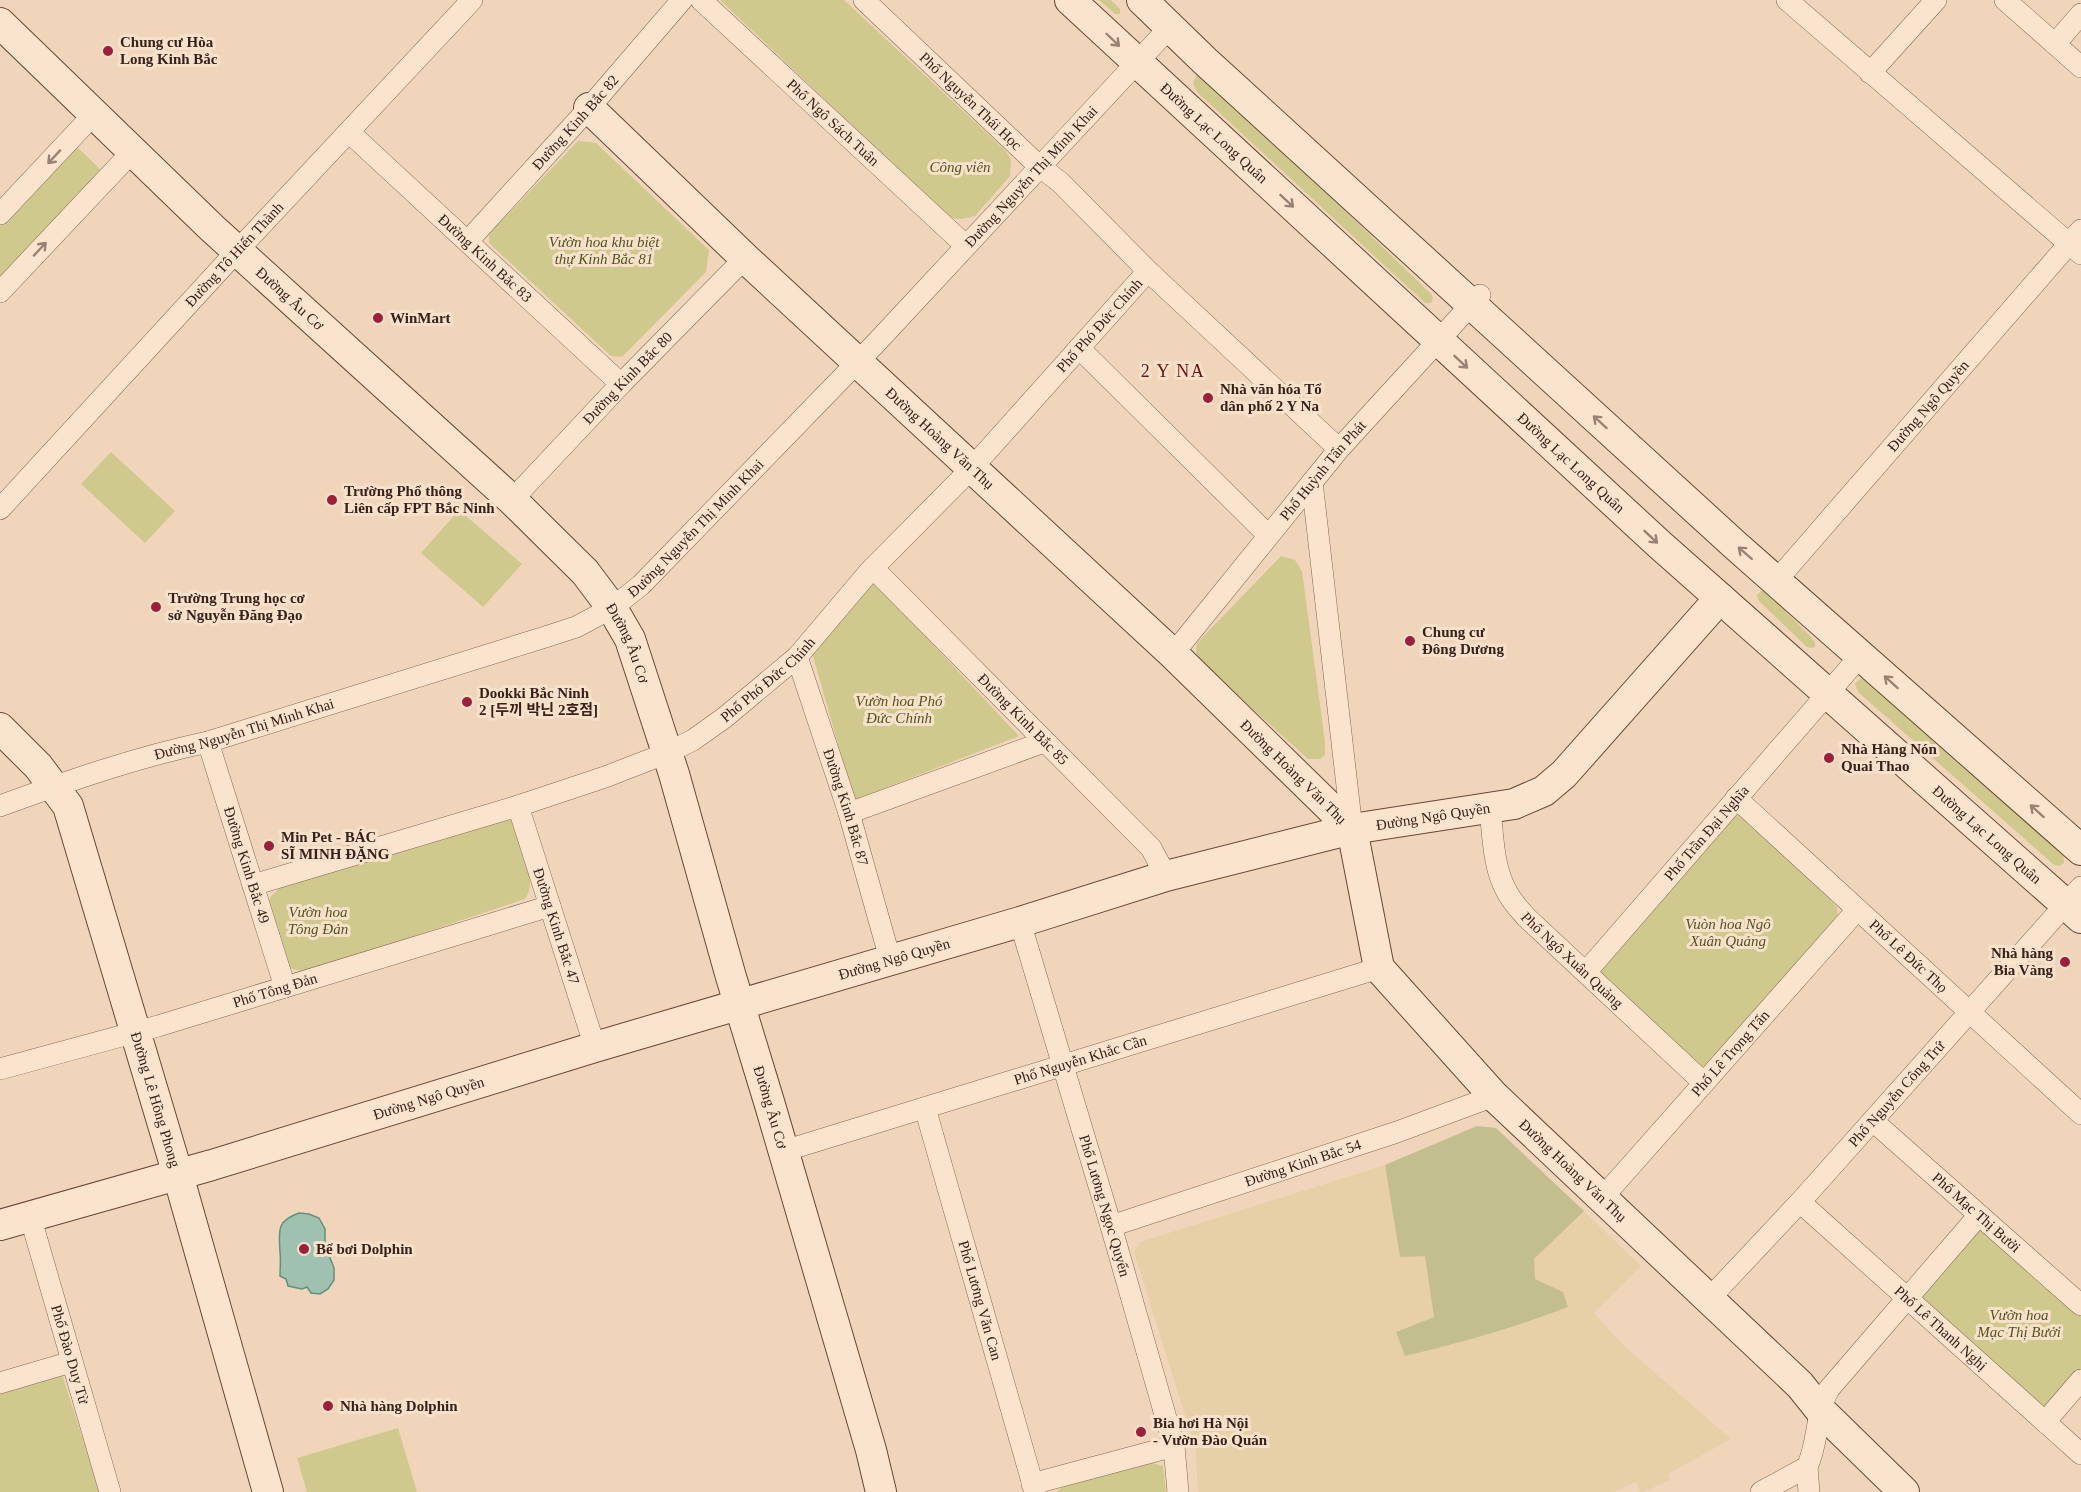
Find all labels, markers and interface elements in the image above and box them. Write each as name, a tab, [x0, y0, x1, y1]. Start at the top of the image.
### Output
one-way arrow	[1105, 33, 1120, 47]
place label: Chung cư Hòa Long Kinh Bắc	[120, 34, 218, 67]
marker: Chung cư Hòa Long Kinh Bắc	[101, 44, 115, 58]
street label: Phố Nguyễn Thái Học	[916, 49, 1025, 153]
street label: Đường Kinh Bắc 82	[529, 72, 622, 173]
street label: Phố Ngô Sách Tuân	[784, 76, 883, 169]
street label: Đường Lạc Long Quân	[1157, 80, 1271, 187]
street label: Đường Nguyễn Thị Minh Khai	[962, 103, 1100, 250]
one-way arrow	[47, 149, 61, 164]
park label: Công viên	[929, 159, 991, 175]
one-way arrow	[1279, 194, 1294, 208]
street label: Đường Tô Hiến Thành	[182, 198, 287, 310]
street label: Đường Kinh Bắc 83	[435, 211, 535, 305]
park label: Vườn hoa khu biệt thự Kinh Bắc 81	[549, 234, 660, 267]
one-way arrow	[33, 242, 47, 257]
street label: Đường Âu Cơ	[253, 264, 328, 334]
street label: Phố Phó Đức Chính	[1053, 275, 1146, 375]
place label: WinMart	[390, 310, 451, 326]
marker: WinMart	[371, 311, 385, 325]
street label: Đường Kinh Bắc 80	[580, 329, 676, 427]
one-way arrow	[1453, 355, 1468, 369]
street label: Đường Ngô Quyền	[1884, 357, 1972, 455]
district label: 2 Y NA	[1141, 361, 1205, 381]
place label: Nhà văn hóa Tổ dân phố 2 Y Na	[1220, 381, 1322, 414]
street label: Đường Hoàng Văn Thụ	[882, 384, 998, 493]
marker: Nhà văn hóa Tổ dân phố 2 Y Na	[1201, 391, 1215, 405]
street label: Đường Lạc Long Quân	[1514, 409, 1628, 516]
one-way arrow	[1593, 415, 1608, 429]
street label: Phố Huỳnh Tấn Phát	[1277, 417, 1370, 523]
street label: Đường Nguyễn Thị Minh Khai	[625, 456, 767, 600]
place label: Trường Phổ thông Liên cấp FPT Bắc Ninh	[344, 483, 495, 516]
marker: Trường Phổ thông Liên cấp FPT Bắc Ninh	[325, 493, 339, 507]
one-way arrow	[1643, 530, 1658, 544]
one-way arrow	[1738, 546, 1753, 560]
place label: Trường Trung học cơ sở Nguyễn Đăng Đạo	[168, 590, 306, 623]
marker: Trường Trung học cơ sở Nguyễn Đăng Đạo	[149, 600, 163, 614]
street label: Đường Âu Cơ	[603, 600, 652, 686]
place label: Chung cư Đông Dương	[1422, 624, 1504, 657]
street label: Phố Phó Đức Chính	[717, 634, 818, 725]
marker: Chung cư Đông Dương	[1403, 634, 1417, 648]
street label: Đường Kinh Bắc 85	[975, 670, 1072, 768]
one-way arrow	[1884, 675, 1899, 689]
place label: Dookki Bắc Ninh 2 [두끼 박닌 2호점]	[479, 685, 598, 718]
park label: Vườn hoa Phó Đức Chính	[855, 693, 943, 726]
street label: Đường Nguyễn Thị Minh Khai	[152, 695, 336, 763]
marker: Dookki Bắc Ninh 2 [두끼 박닌 2호점]	[460, 695, 474, 709]
street label: Đường Hoàng Văn Thụ	[1237, 716, 1350, 827]
place label: Nhà Hàng Nón Quai Thao	[1841, 741, 1938, 774]
street label: Đường Kinh Bắc 87	[820, 747, 872, 868]
marker: Nhà Hàng Nón Quai Thao	[1822, 751, 1836, 765]
street label: Phố Trần Đại Nghĩa	[1661, 782, 1752, 884]
street label: Đường Lạc Long Quân	[1929, 782, 2045, 887]
street label: Đường Ngô Quyền	[1375, 800, 1492, 833]
one-way arrow	[2030, 804, 2045, 818]
street label: Đường Kinh Bắc 49	[221, 805, 273, 925]
place label: Min Pet - BÁC SĨ MINH ĐẶNG	[281, 829, 390, 862]
marker: Min Pet - BÁC SĨ MINH ĐẶNG	[262, 839, 276, 853]
street label: Đường Kinh Bắc 47	[530, 866, 583, 987]
park label: Vườn hoa Tông Đản	[288, 904, 348, 937]
street label: Phố Ngô Xuân Quảng	[1518, 909, 1627, 1012]
park label: Vuòn hoa Ngô Xuân Quảng	[1685, 916, 1771, 949]
street label: Phố Lê Đức Thọ	[1866, 916, 1951, 996]
street label: Đường Ngô Quyền	[837, 935, 952, 983]
place label: Nhà hàng Bia Vàng	[1991, 945, 2054, 978]
marker: Nhà hàng Bia Vàng	[2058, 955, 2072, 969]
street label: Phố Tông Đản	[231, 970, 319, 1011]
street label: Phố Lê Trọng Tấn	[1688, 1007, 1773, 1099]
street label: Đường Lê Hồng Phong	[128, 1030, 183, 1170]
street label: Phố Nguyễn Khắc Cần	[1012, 1032, 1149, 1088]
street label: Phố Nguyễn Công Trứ	[1845, 1037, 1948, 1150]
street label: Đường Âu Cơ	[750, 1064, 791, 1151]
street label: Đường Ngô Quyền	[371, 1073, 487, 1123]
street label: Đường Hoàng Văn Thụ	[1516, 1116, 1630, 1225]
street label: Phố Lương Ngọc Quyến	[1076, 1133, 1133, 1279]
street label: Đường Kinh Bắc 54	[1243, 1136, 1364, 1190]
street label: Phố Mạc Thị Bưởi	[1929, 1169, 2024, 1256]
street label: Phố Lương Văn Can	[955, 1239, 1005, 1362]
place label: Bể bơi Dolphin	[316, 1241, 413, 1257]
marker: Bể bơi Dolphin	[297, 1242, 311, 1256]
street label: Phố Lê Thanh Nghị	[1891, 1283, 1990, 1374]
street label: Phố Đào Duy Từ	[48, 1303, 92, 1407]
park label: Vườn hoa Mạc Thị Bưởi	[1976, 1307, 2061, 1340]
place label: Nhà hàng Dolphin	[340, 1398, 458, 1414]
marker: Nhà hàng Dolphin	[321, 1399, 335, 1413]
place label: Bia hơi Hà Nội - Vườn Đào Quán	[1153, 1415, 1268, 1448]
marker: Bia hơi Hà Nội - Vườn Đào Quán	[1134, 1425, 1148, 1439]

